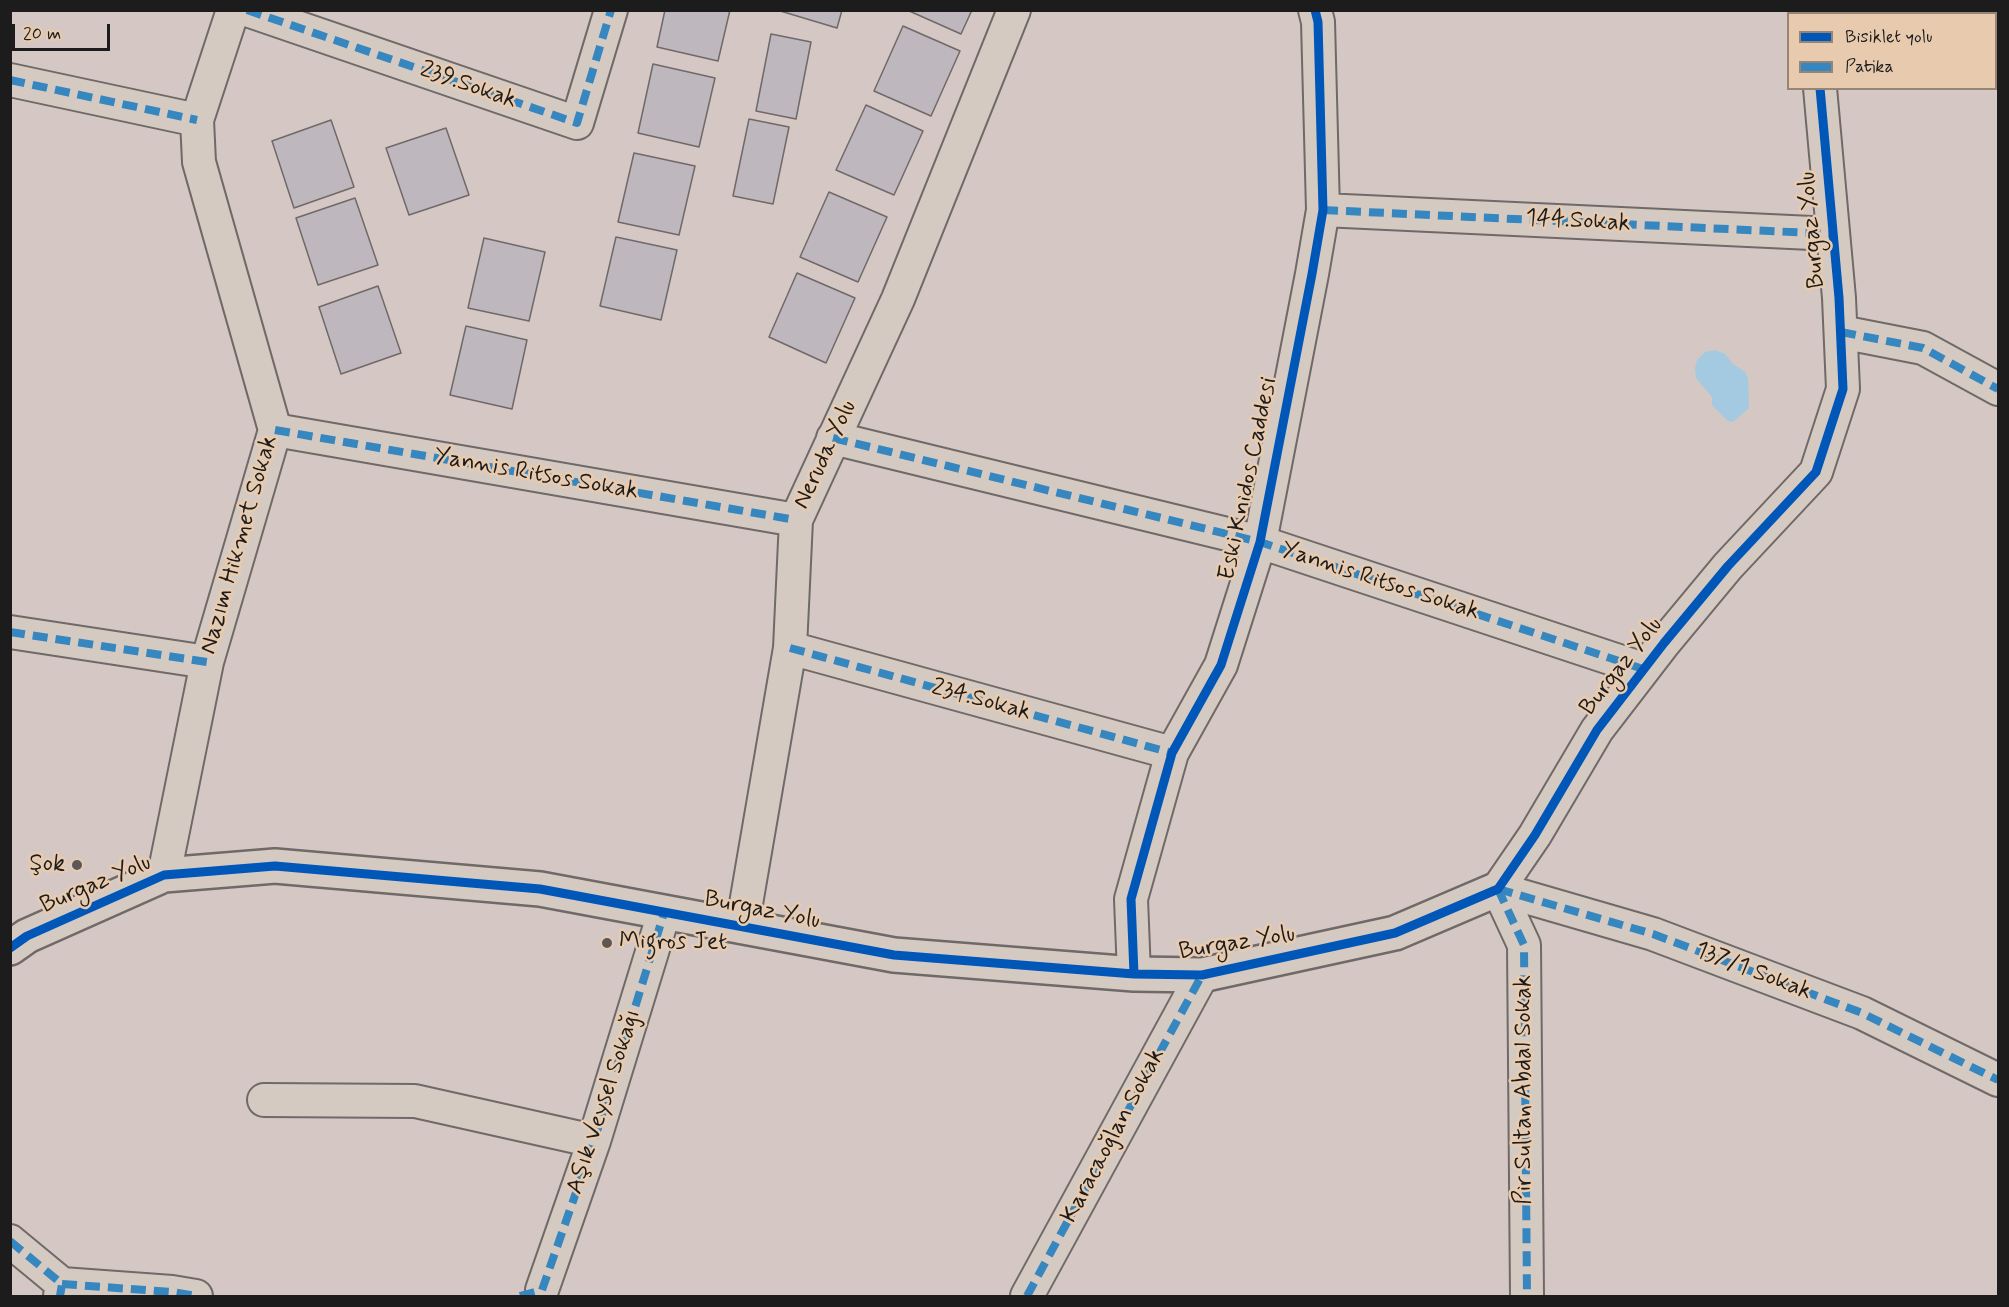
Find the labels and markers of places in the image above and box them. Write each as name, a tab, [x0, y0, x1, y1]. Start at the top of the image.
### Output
place label: Şok	[29, 851, 65, 879]
marker: Şok	[70, 858, 84, 872]
place label: Migros Jet	[619, 929, 727, 957]
marker: Migros Jet	[600, 936, 614, 950]

